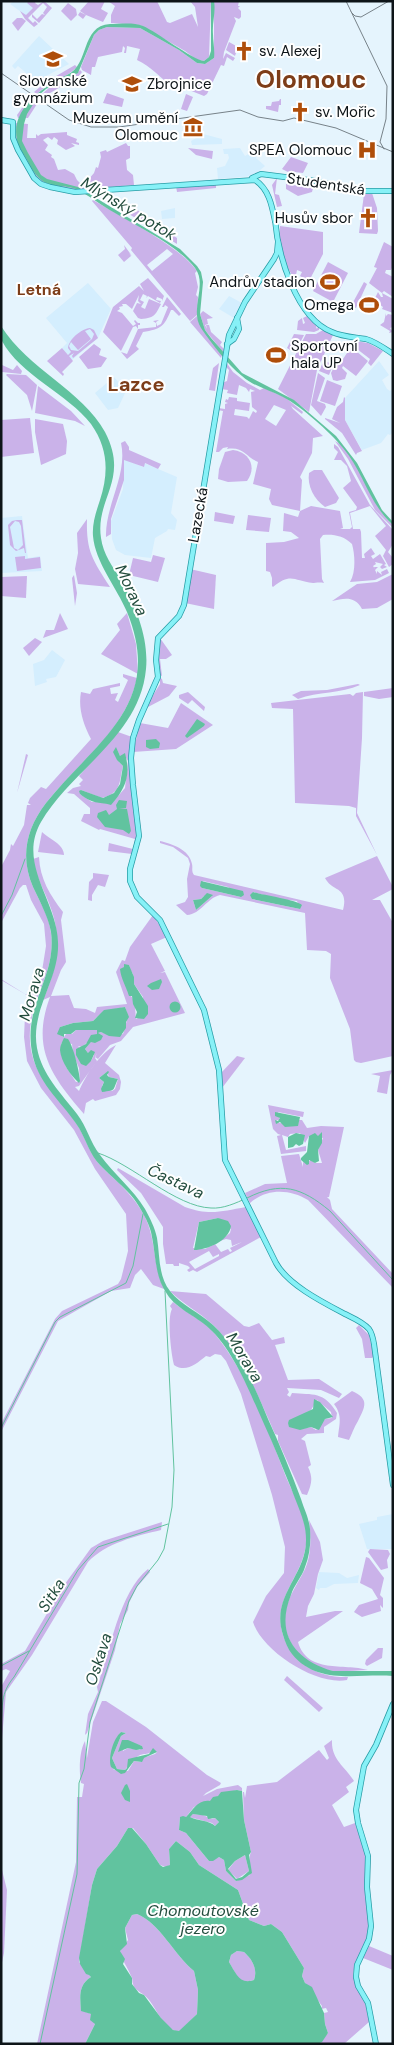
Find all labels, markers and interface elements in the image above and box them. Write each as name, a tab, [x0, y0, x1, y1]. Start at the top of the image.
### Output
church icon: sv. Alexej	[233, 40, 255, 62]
place label: sv. Alexej	[259, 41, 321, 61]
school or university icon: Slovanské gymnázium	[42, 48, 64, 70]
district label: Olomouc	[256, 63, 366, 96]
place label: Slovanské gymnázium	[13, 71, 93, 108]
school or university icon: Zbrojnice	[121, 73, 143, 95]
place label: Zbrojnice	[147, 74, 212, 94]
church icon: sv. Mořic	[289, 101, 311, 123]
place label: sv. Mořic	[315, 102, 376, 122]
place label: Muzeum umění Olomouc	[73, 108, 179, 145]
museum icon: Muzeum umění Olomouc	[182, 116, 204, 138]
hospital icon: SPEA Olomouc	[356, 139, 378, 161]
place label: SPEA Olomouc	[249, 140, 352, 160]
street label: Studentská	[286, 168, 366, 200]
water label: Mlýnský potok	[77, 172, 181, 246]
church icon: Husův sbor	[357, 207, 379, 229]
place label: Husův sbor	[275, 208, 353, 228]
sports icon: Andrův stadion	[319, 271, 341, 293]
place label: Andrův stadion	[209, 272, 315, 292]
district label: Letná	[17, 279, 61, 300]
sports icon: Omega	[358, 294, 380, 316]
place label: Omega	[304, 295, 354, 315]
place label: Sportovní hala UP	[291, 336, 358, 373]
sports icon: Sportovní hala UP	[265, 344, 287, 366]
district label: Lazce	[108, 371, 164, 397]
street label: Lazecká	[183, 486, 213, 544]
water label: Morava	[110, 561, 153, 620]
water label: Morava	[14, 965, 49, 1023]
water label: Častava	[144, 1159, 208, 1204]
water label: Morava	[221, 1328, 268, 1386]
water label: Sitka	[33, 1574, 70, 1616]
water label: Oskava	[80, 1630, 117, 1688]
water label: Chomoutovské jezero	[147, 1900, 259, 1939]

